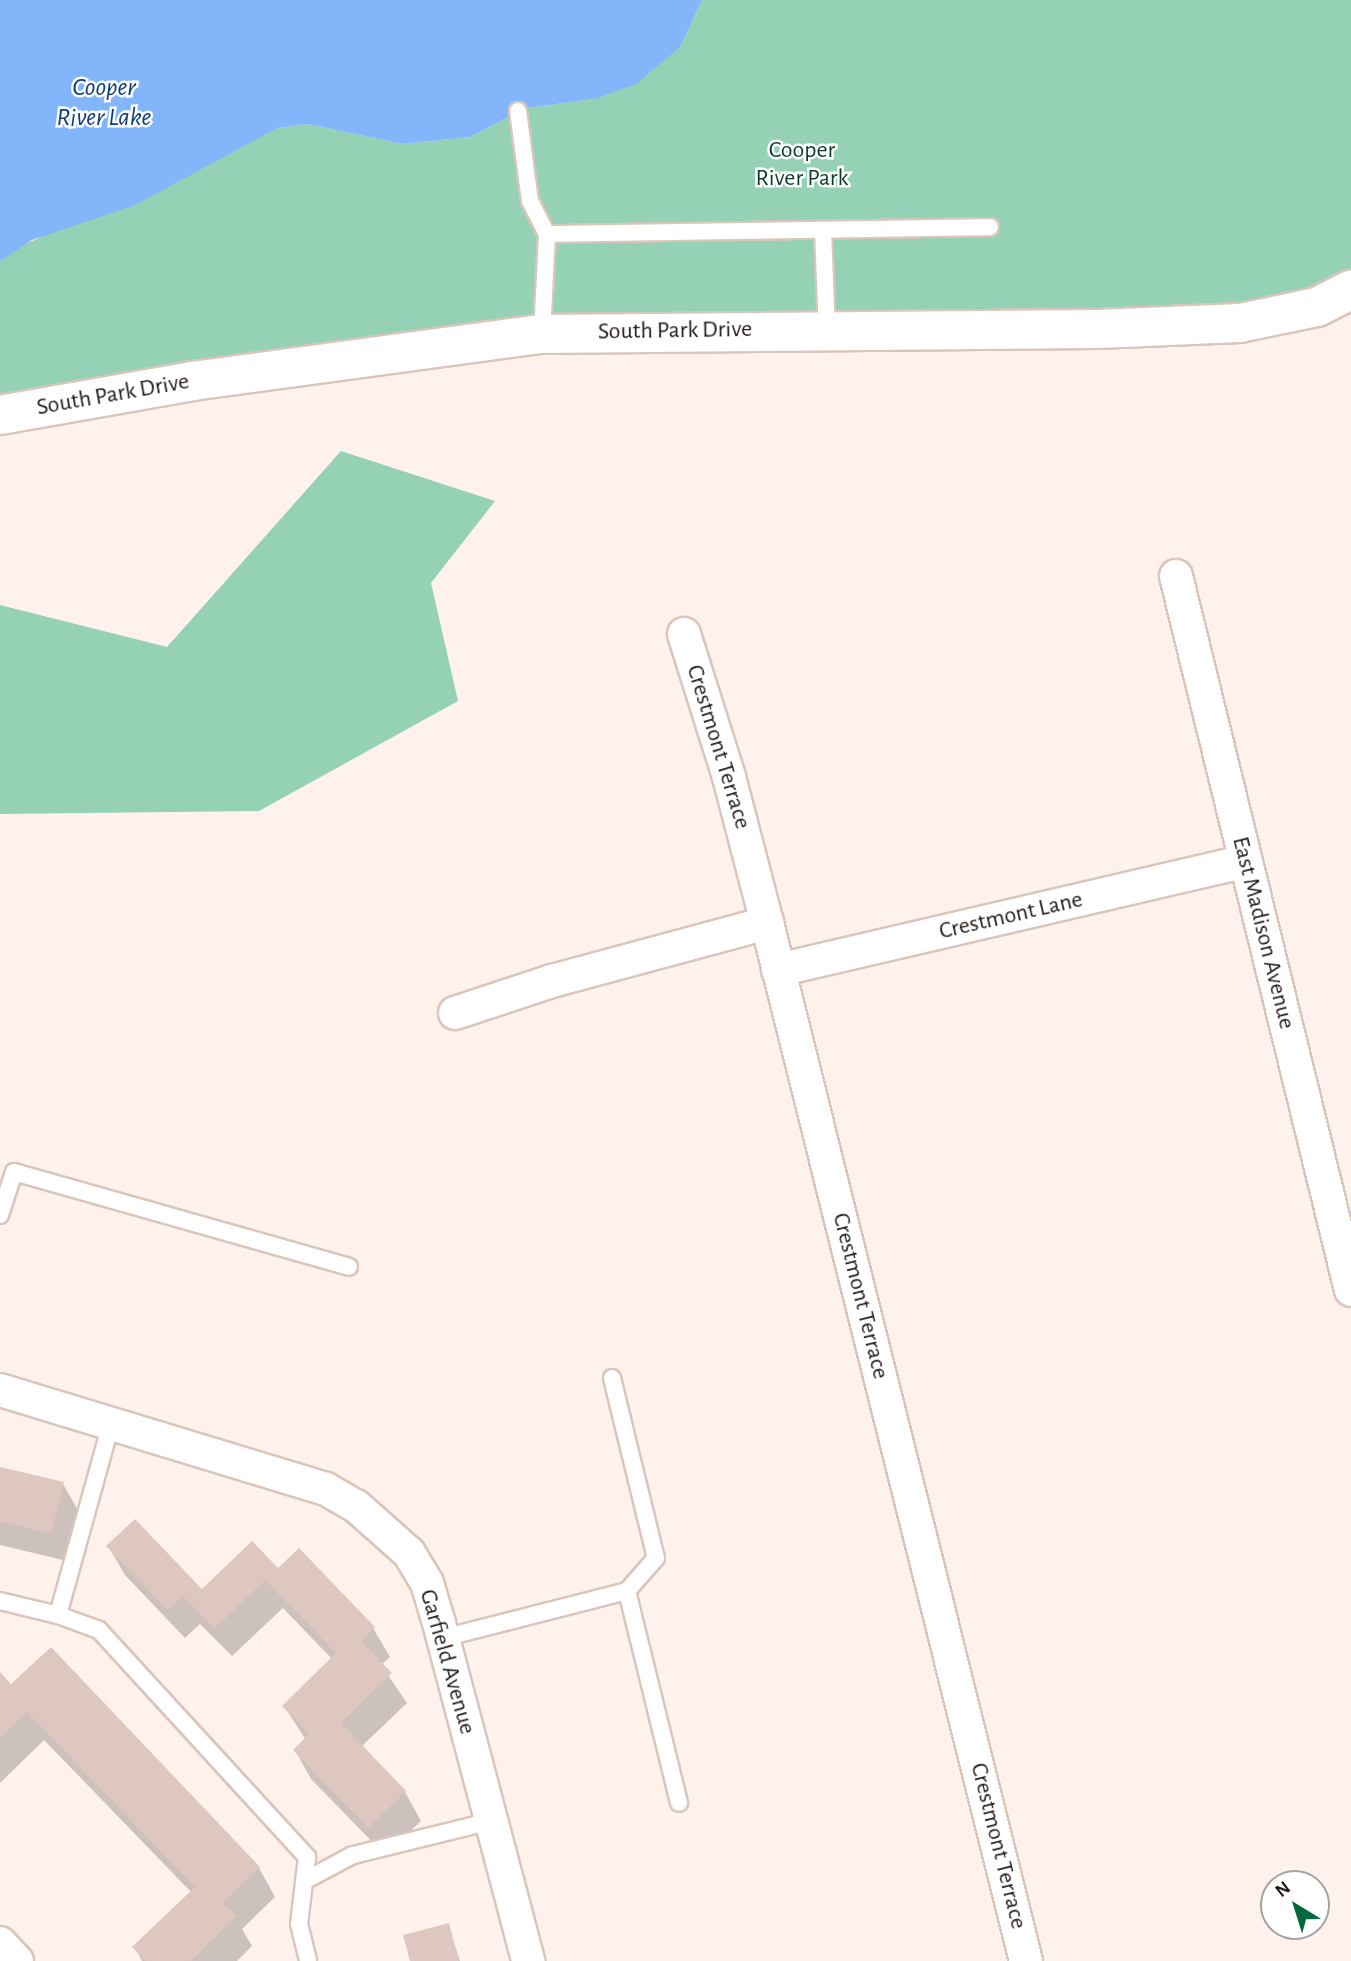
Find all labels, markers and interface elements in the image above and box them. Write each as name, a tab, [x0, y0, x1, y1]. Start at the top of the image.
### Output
water label: Cooper River Lake	[57, 72, 151, 134]
park label: Cooper River Park	[755, 137, 849, 193]
street label: South Park Drive	[598, 315, 752, 347]
street label: South Park Drive	[35, 367, 191, 423]
street label: Crestmont Terrace	[679, 662, 757, 832]
street label: East Madison Avenue	[1225, 834, 1301, 1032]
street label: Crestmont Lane	[936, 886, 1086, 946]
street label: Crestmont Terrace	[825, 1210, 895, 1382]
street label: Garfield Avenue	[413, 1586, 481, 1738]
street label: Crestmont Terrace	[963, 1760, 1033, 1932]
north arrow	[1260, 1870, 1330, 1940]
text: N	[1272, 1878, 1294, 1901]

